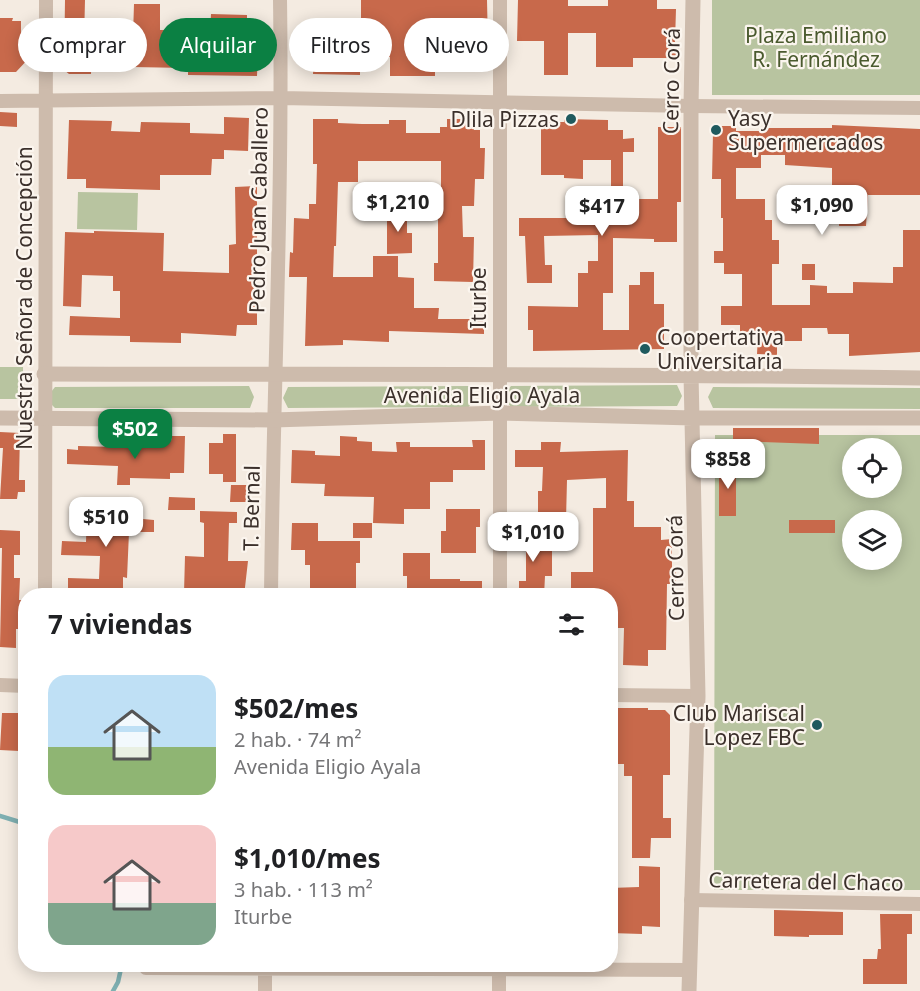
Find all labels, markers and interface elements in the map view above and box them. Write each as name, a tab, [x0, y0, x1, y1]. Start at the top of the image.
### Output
chip: Comprar	[18, 18, 147, 72]
chip: Alquilar	[159, 18, 277, 72]
chip: Filtros	[289, 18, 392, 72]
chip: Nuevo	[404, 18, 509, 72]
park label: Plaza Emiliano R. Fernández	[745, 21, 887, 73]
street label: Cerro Corá	[656, 28, 686, 134]
place label: Yasy Supermercados	[728, 104, 883, 156]
place label: Dlila Pizzas	[450, 105, 559, 133]
street label: Pedro Juan Caballero	[242, 107, 274, 313]
marker: Dlila Pizzas	[564, 112, 578, 126]
marker: Yasy Supermercados	[709, 123, 723, 137]
street label: Nuestra Señora de Concepción	[10, 146, 38, 450]
pin: $1,210	[349, 182, 447, 233]
pin: $1,090	[773, 185, 871, 236]
pin: $417	[566, 186, 638, 237]
text: $1,210	[367, 188, 429, 215]
text: $1,090	[791, 191, 853, 218]
text: $417	[579, 192, 625, 219]
street label: Iturbe	[464, 267, 492, 329]
place label: Coopertativa Universitaria	[657, 323, 784, 375]
marker: Coopertativa Universitaria	[638, 342, 652, 356]
street label: Avenida Eligio Ayala	[384, 381, 580, 409]
pin: $502	[99, 409, 171, 460]
text: $502	[112, 415, 158, 442]
map controls	[842, 438, 902, 570]
button: locate	[842, 438, 902, 498]
pin: $858	[692, 439, 764, 490]
text: $858	[705, 445, 751, 472]
street label: T. Bernal	[236, 465, 266, 551]
pin: $510	[70, 497, 142, 548]
text: $510	[83, 503, 129, 530]
button: layers	[842, 510, 902, 570]
pin: $1,010	[484, 512, 582, 563]
street label: Cerro Corá	[660, 515, 690, 621]
text: $1,010	[502, 518, 564, 545]
text: 7 viviendas	[48, 606, 192, 642]
icon: filters	[555, 608, 588, 641]
text: $502/mes	[234, 690, 358, 726]
icon: home	[96, 699, 168, 771]
place label: Club Mariscal Lopez FBC	[673, 699, 805, 751]
marker: Club Mariscal Lopez FBC	[810, 718, 824, 732]
text: 2 hab. · 74 m²	[234, 726, 361, 753]
text: Avenida Eligio Ayala	[234, 753, 421, 780]
text: $1,010/mes	[234, 840, 380, 876]
icon: home	[96, 849, 168, 921]
street label: Carretera del Chaco	[708, 865, 904, 897]
text: 3 hab. · 113 m²	[234, 876, 373, 903]
text: Iturbe	[234, 903, 292, 930]

